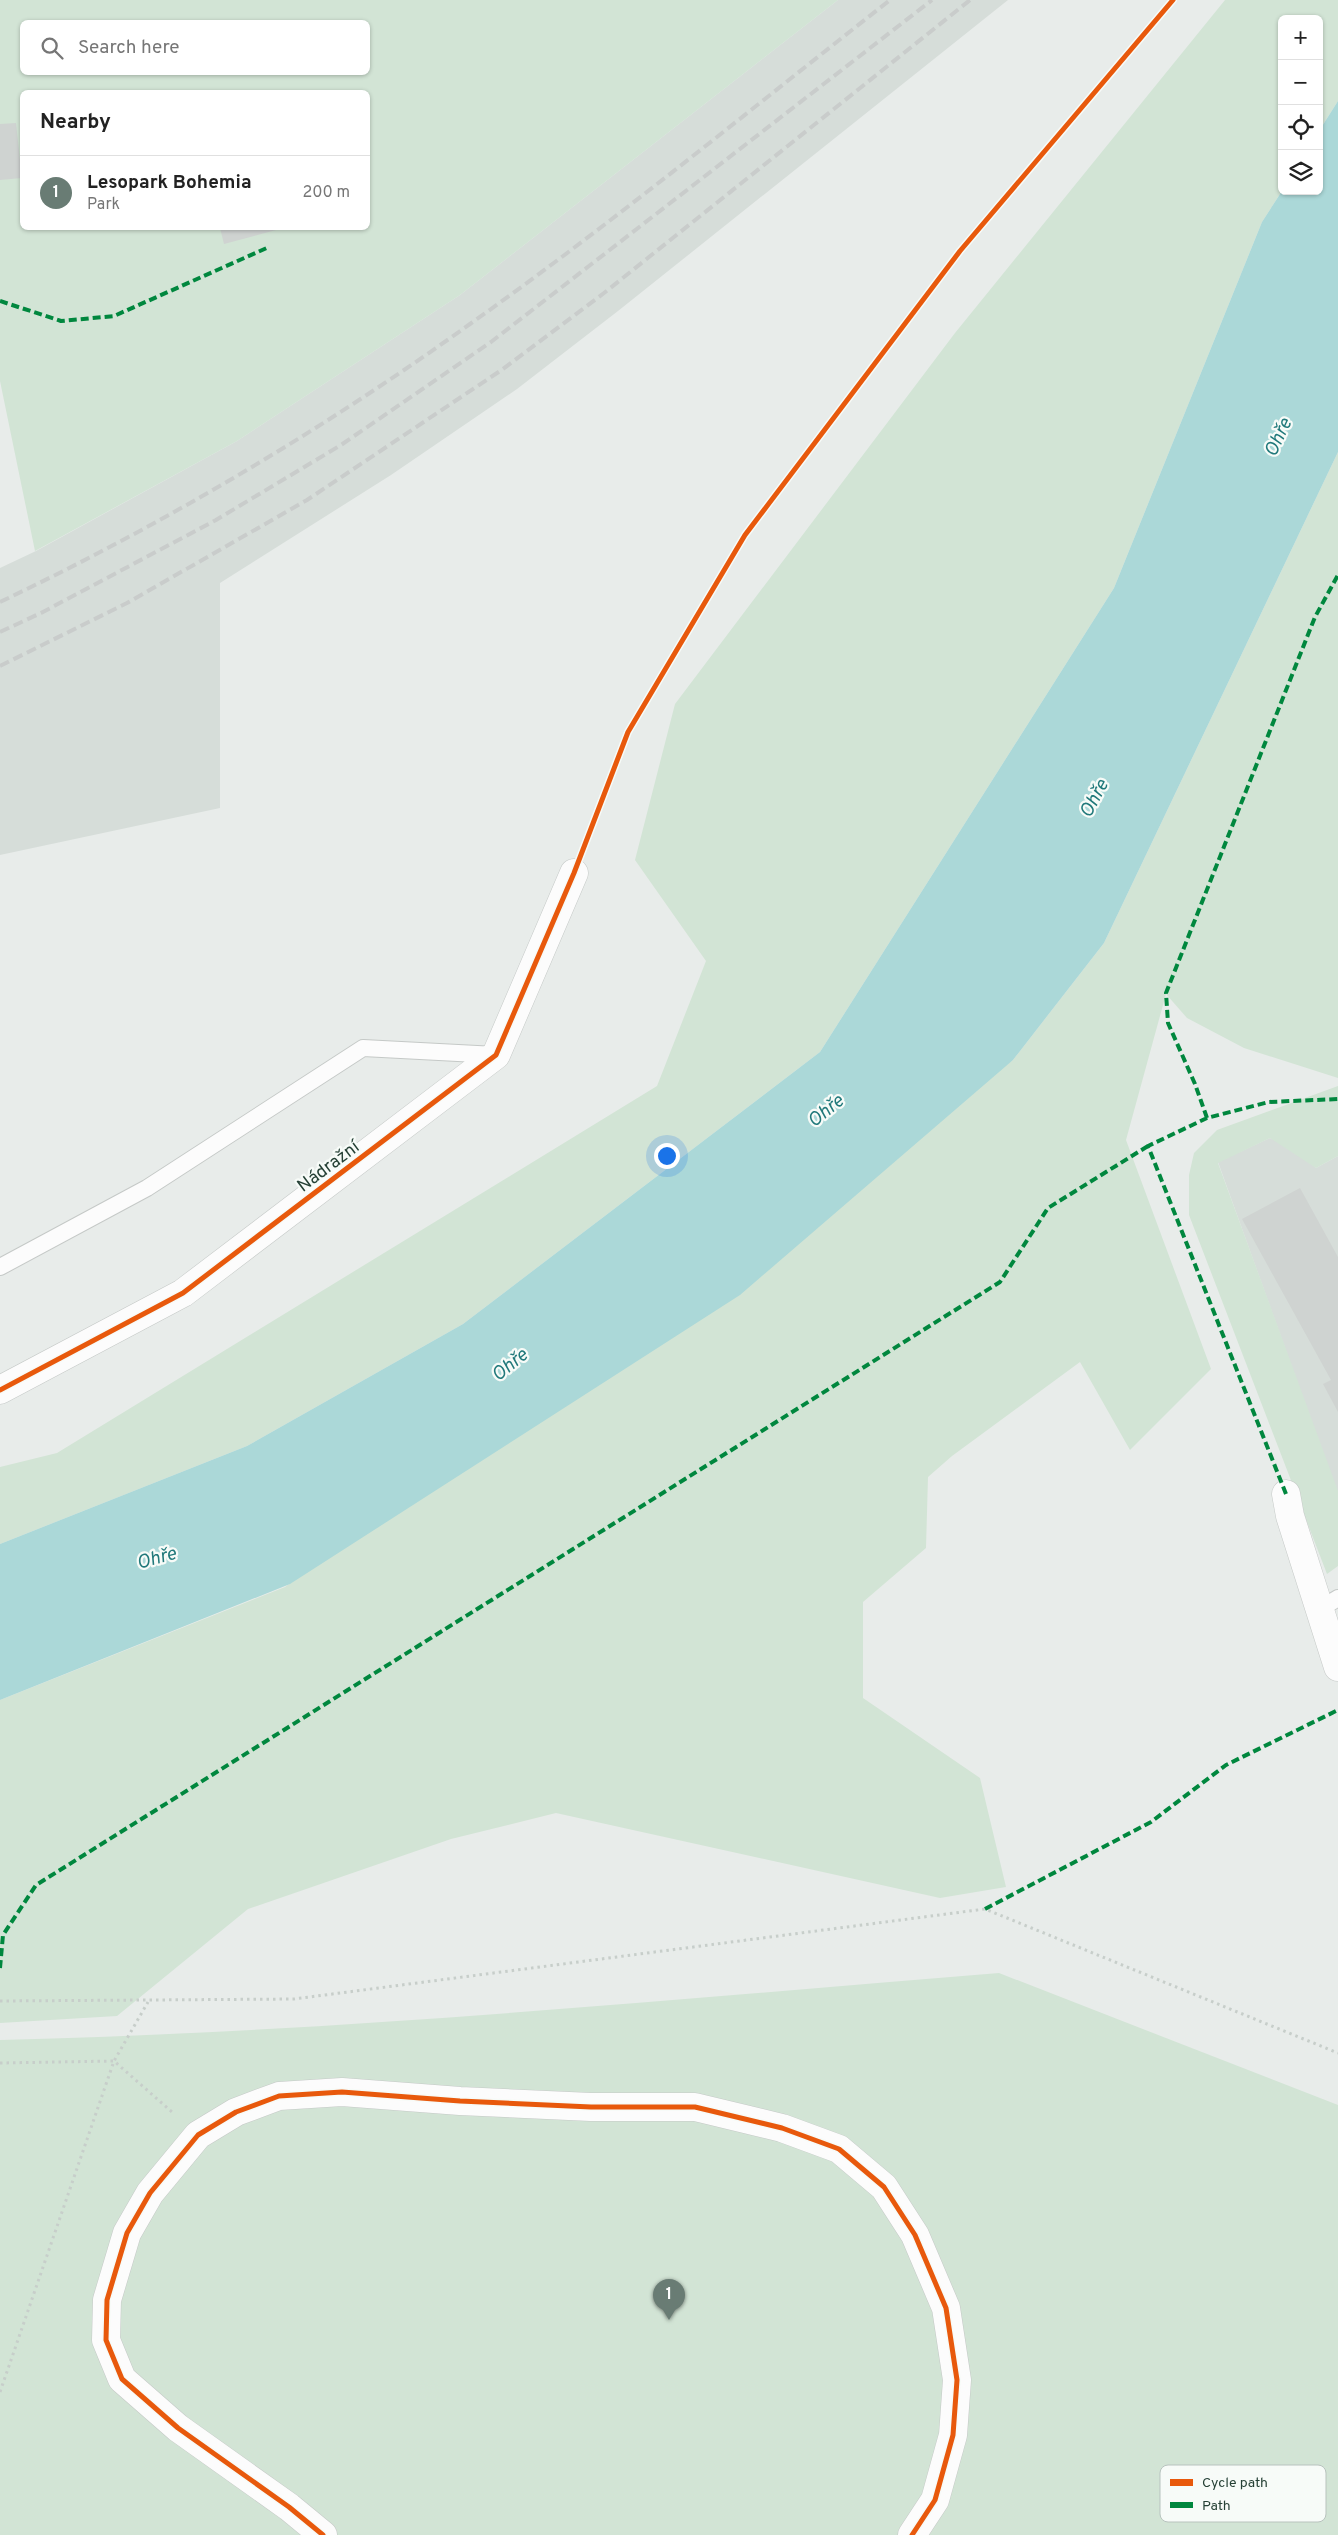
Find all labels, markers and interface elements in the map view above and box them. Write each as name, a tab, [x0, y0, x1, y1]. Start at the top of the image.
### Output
map controls	[1278, 15, 1323, 195]
button: +	[1278, 15, 1323, 60]
search box	[20, 20, 370, 75]
icon: search	[38, 34, 66, 62]
text: Search here	[78, 36, 180, 60]
button: −	[1278, 60, 1323, 105]
button: locate	[1278, 105, 1323, 150]
text: Nearby	[40, 109, 111, 136]
button: layers	[1278, 150, 1323, 195]
text: Lesopark Bohemia	[87, 171, 251, 195]
text: 1	[53, 183, 59, 203]
text: 200 m	[302, 183, 350, 203]
text: Park	[87, 195, 120, 215]
water label: Ohře	[1259, 414, 1298, 461]
water label: Ohře	[1075, 775, 1115, 822]
water label: Ohře	[803, 1089, 850, 1133]
street label: Nádražní	[293, 1135, 366, 1198]
your location	[654, 1143, 680, 1169]
water label: Ohře	[487, 1343, 534, 1387]
water label: Ohře	[134, 1542, 179, 1576]
pin: 1	[653, 2279, 685, 2320]
legend	[1160, 2465, 1326, 2522]
text: Cycle path	[1202, 2475, 1268, 2492]
text: Path	[1202, 2498, 1231, 2515]

